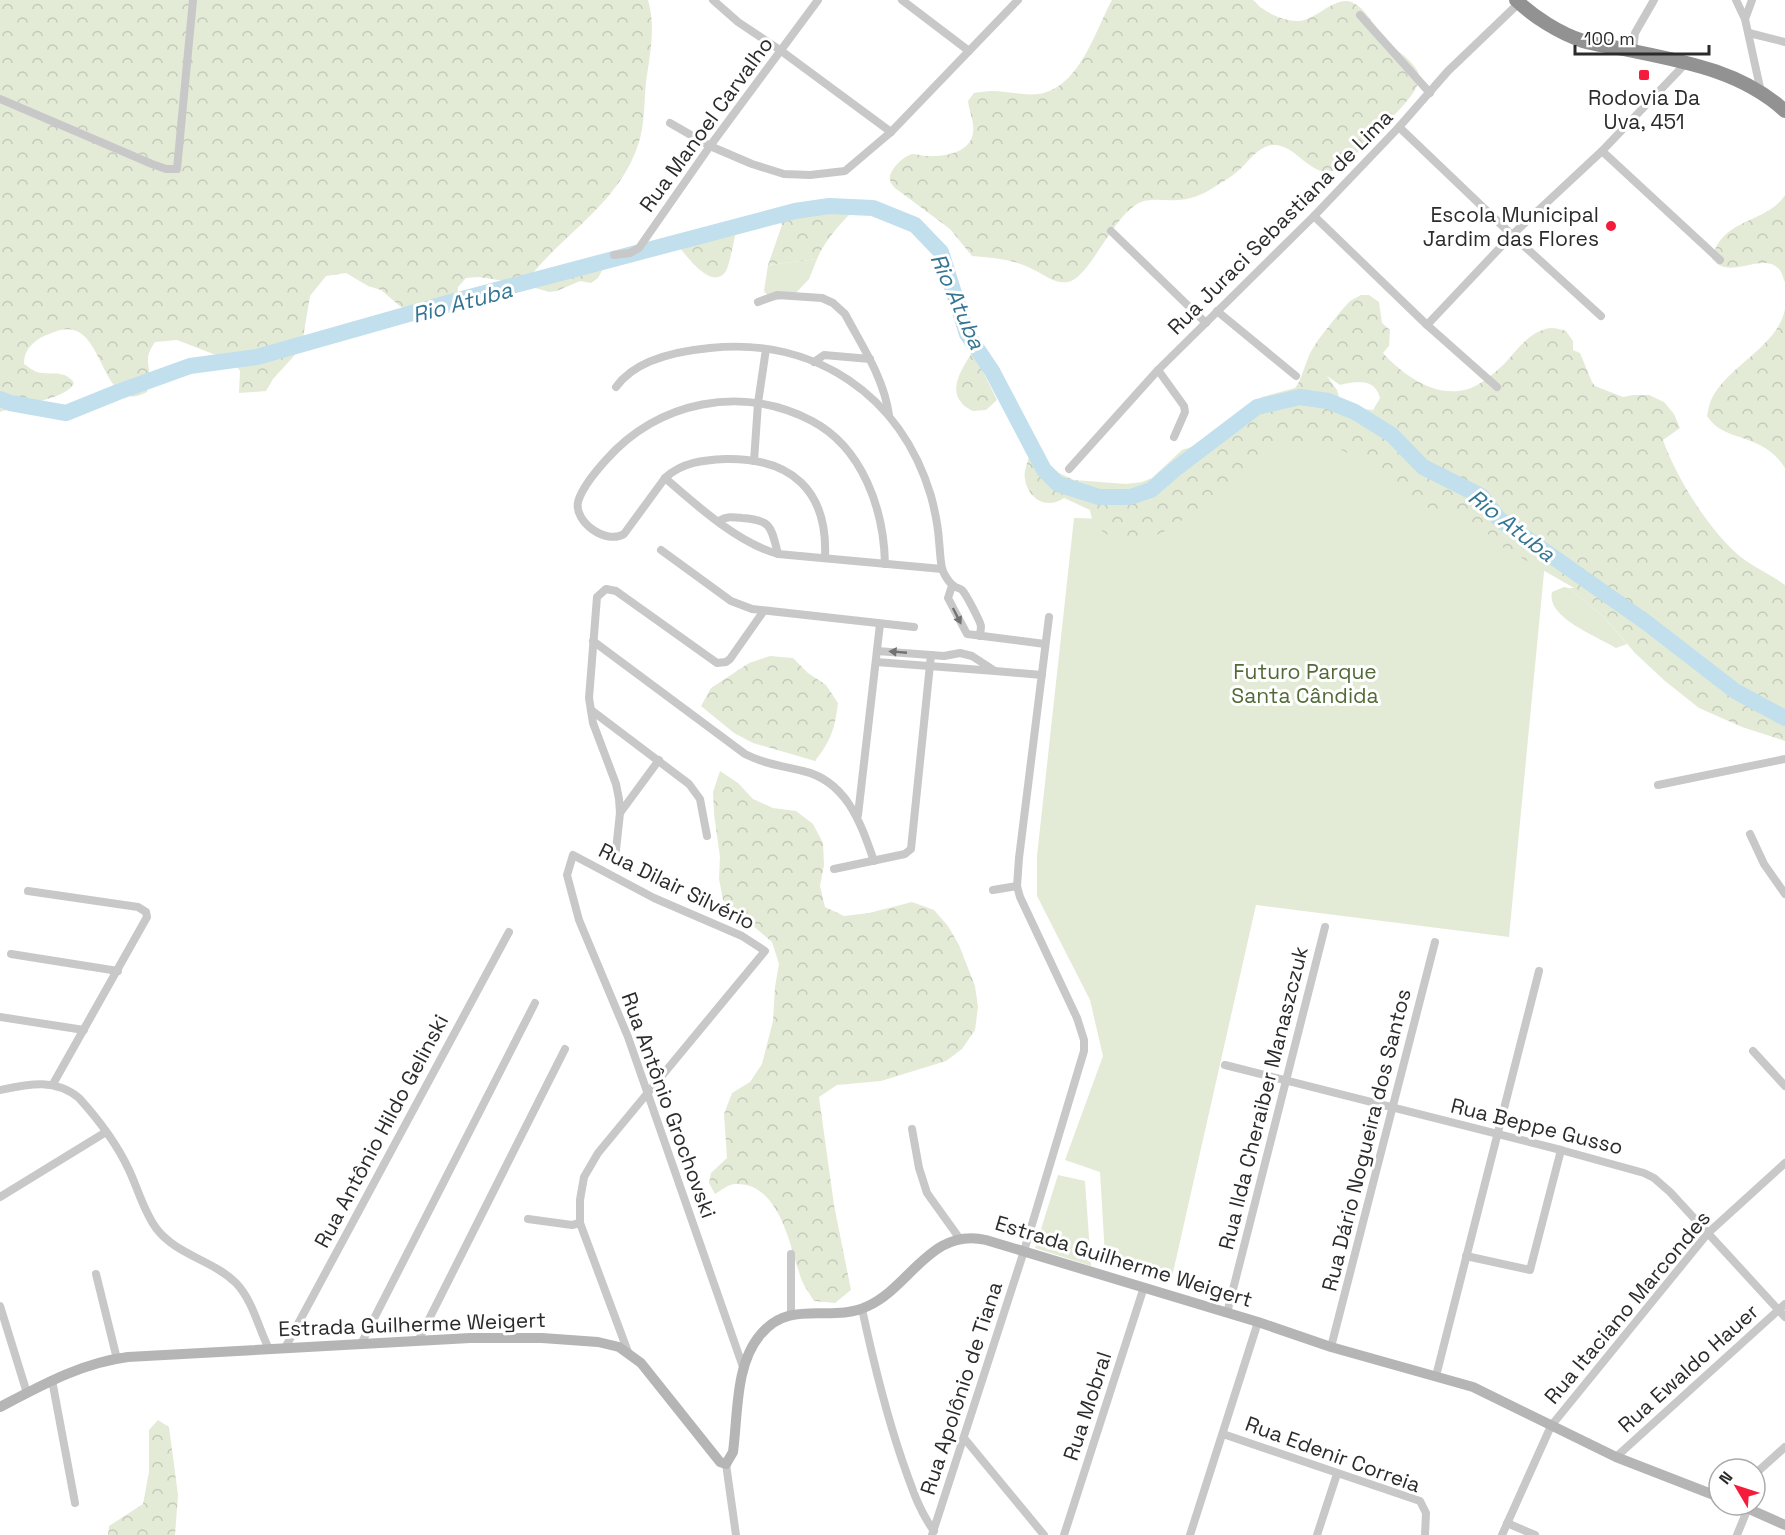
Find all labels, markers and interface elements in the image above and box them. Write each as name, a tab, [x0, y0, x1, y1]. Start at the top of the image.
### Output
scale bar	[1575, 18, 1708, 56]
text: 100 m	[1584, 27, 1635, 50]
street label: Rua Manoel Carvalho	[633, 31, 779, 217]
marker: Rodovia Da Uva, 451	[1637, 68, 1651, 82]
place label: Rodovia Da Uva, 451	[1588, 84, 1700, 135]
street label: Rua Juraci Sebastiana de Lima	[1162, 104, 1398, 340]
place label: Escola Municipal Jardim das Flores	[1423, 201, 1599, 252]
marker: Escola Municipal Jardim das Flores	[1604, 219, 1618, 233]
water label: Rio Atuba	[924, 249, 992, 354]
water label: Rio Atuba	[409, 275, 515, 329]
water label: Rio Atuba	[1463, 483, 1561, 568]
one-way arrow	[953, 608, 962, 625]
one-way arrow	[888, 648, 907, 657]
park label: Futuro Parque Santa Cândida	[1231, 658, 1379, 709]
street label: Rua Dilair Silvério	[594, 836, 760, 936]
street label: Rua Ilda Cheraiber Manaszczuk	[1212, 944, 1314, 1252]
street label: Rua Dário Nogueira dos Santos	[1315, 986, 1417, 1294]
street label: Rua Antônio Grochovski	[616, 988, 722, 1222]
street label: Rua Antônio Hildo Gelinski	[308, 1010, 454, 1252]
street label: Rua Beppe Gusso	[1448, 1092, 1626, 1160]
street label: Rua Itaciano Marcondes	[1538, 1205, 1716, 1409]
street label: Estrada Guilherme Weigert	[992, 1209, 1256, 1313]
street label: Rua Apolônio de Tiana	[914, 1278, 1008, 1498]
street label: Rua Ewaldo Hauer	[1612, 1298, 1764, 1438]
street label: Estrada Guilherme Weigert	[278, 1306, 546, 1342]
street label: Rua Mobral	[1057, 1348, 1117, 1464]
street label: Rua Edenir Correia	[1242, 1410, 1424, 1498]
north arrow	[1707, 1457, 1767, 1517]
text: N	[1714, 1467, 1737, 1489]

